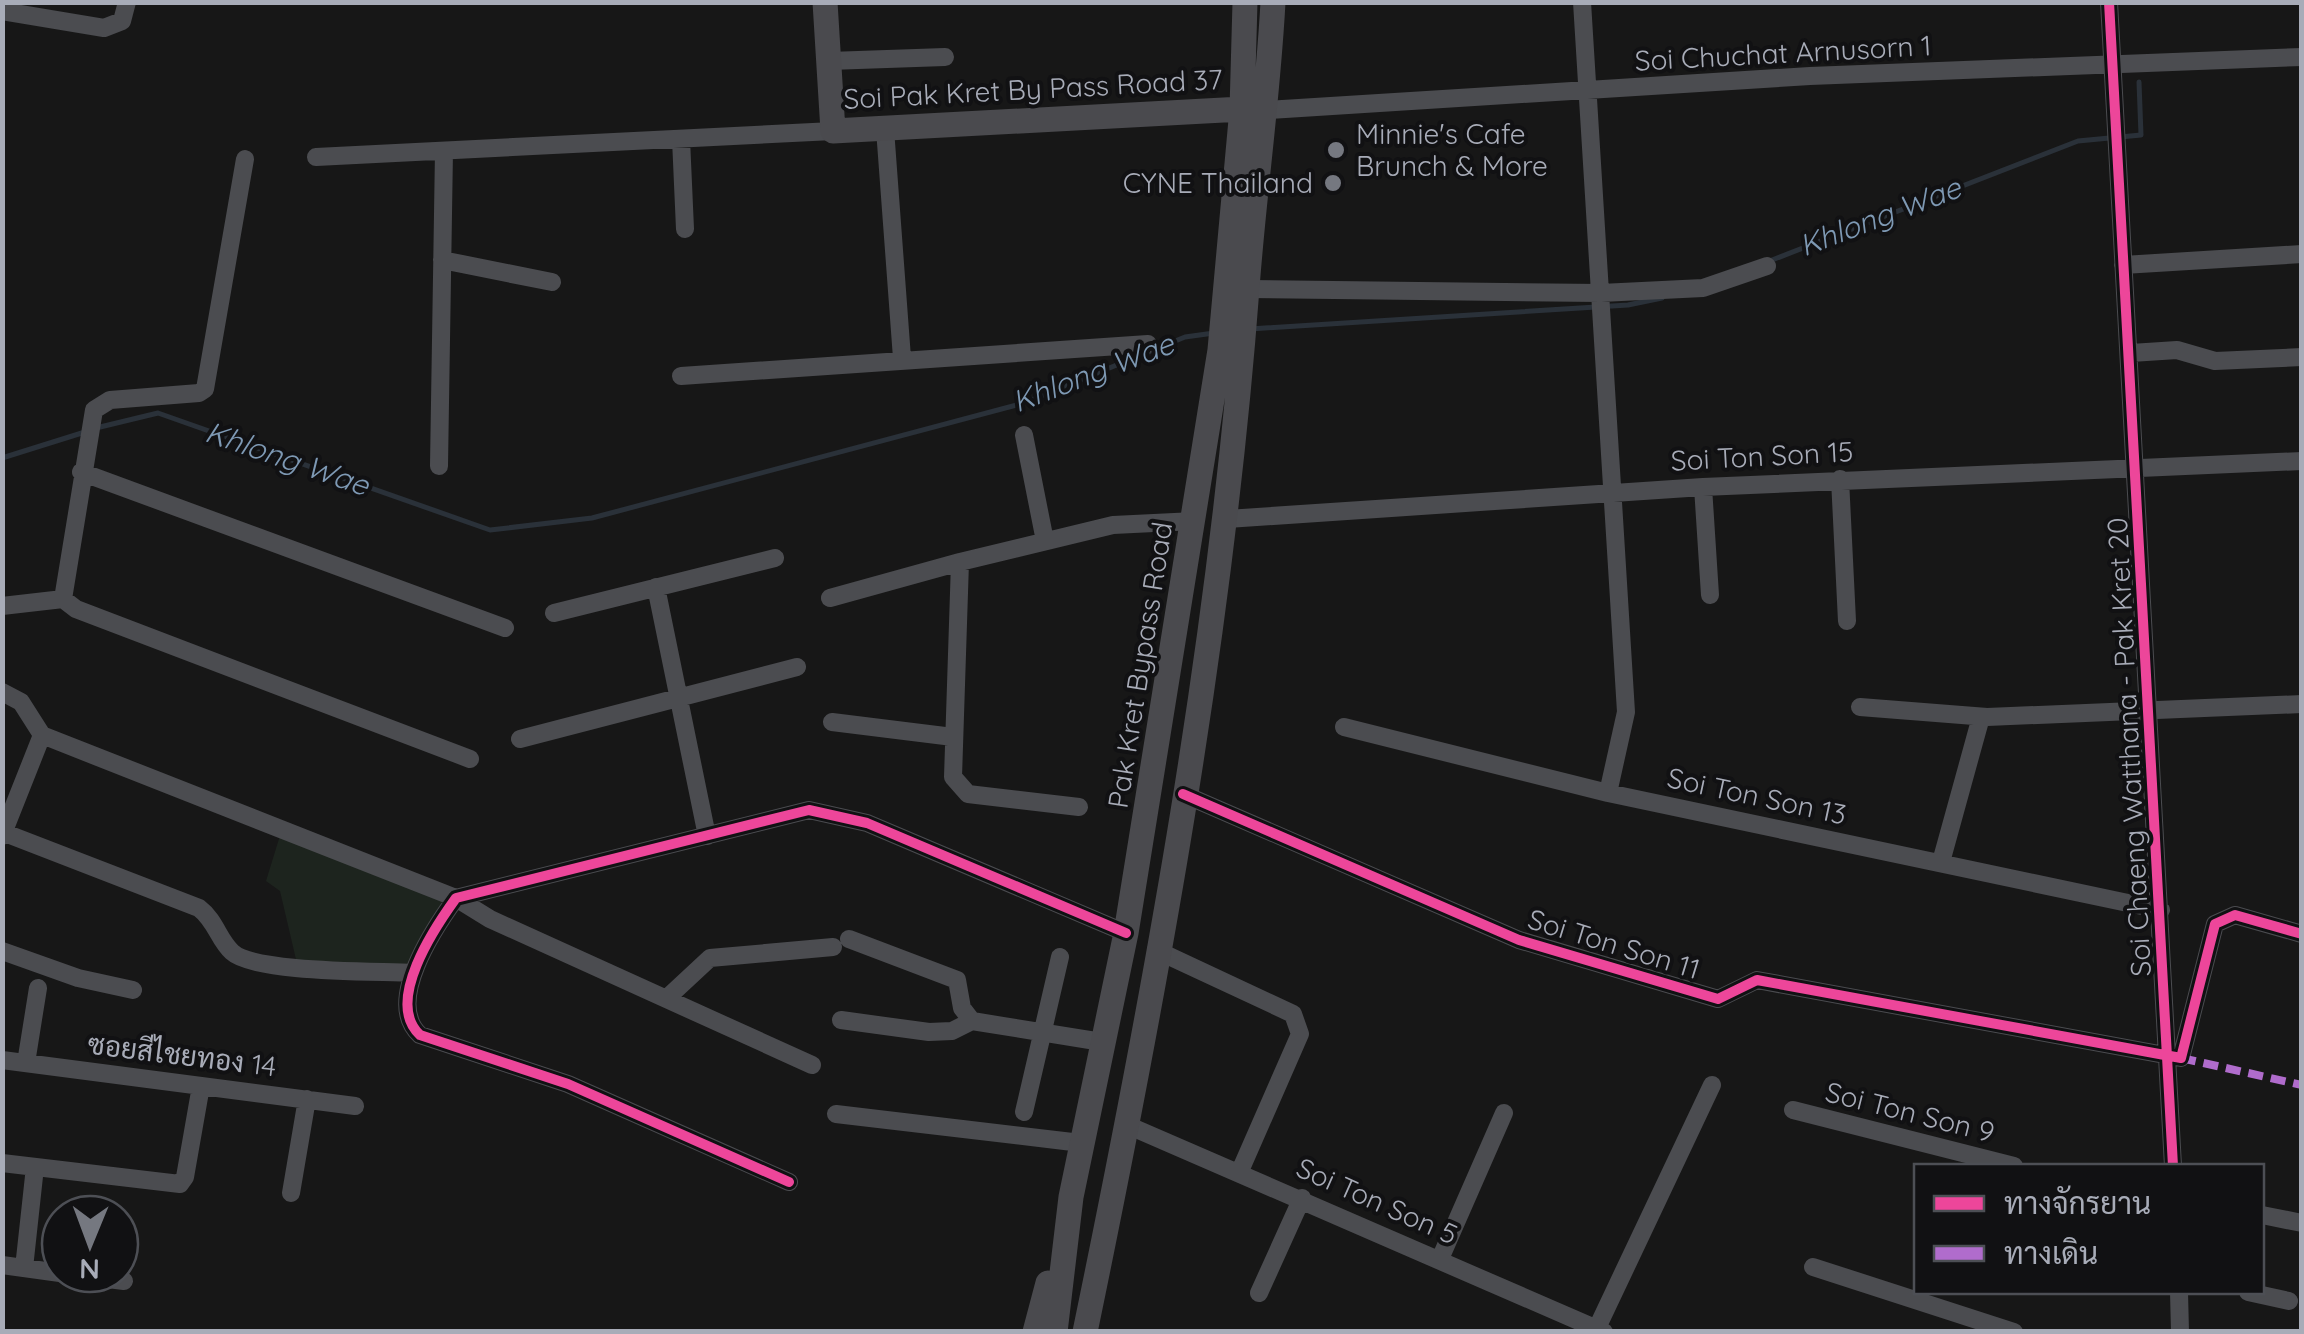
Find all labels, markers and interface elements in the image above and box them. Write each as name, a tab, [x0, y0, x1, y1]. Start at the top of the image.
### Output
street label: Soi Chuchat Arnusorn 1	[1634, 27, 1932, 78]
street label: Soi Pak Kret By Pass Road 37	[843, 61, 1223, 116]
place label: Minnie's Cafe Brunch & More	[1356, 116, 1548, 183]
marker: Minnie's Cafe Brunch & More	[1325, 139, 1347, 161]
place label: CYNE Thailand	[1123, 165, 1313, 200]
water label: Khlong Wae	[1793, 167, 1967, 264]
marker: CYNE Thailand	[1322, 172, 1344, 194]
water label: Khlong Wae	[1006, 323, 1180, 420]
water label: Khlong Wae	[201, 412, 375, 504]
street label: Soi Ton Son 15	[1670, 433, 1854, 478]
street label: Soi Chaeng Watthana - Pak Kret 20	[2099, 517, 2158, 977]
street label: Pak Kret Bypass Road	[1100, 519, 1179, 811]
street label: Soi Ton Son 13	[1664, 759, 1850, 832]
street label: Soi Ton Son 11	[1524, 901, 1704, 986]
street label: ซอยสีไชยทอง 14	[86, 1025, 278, 1083]
street label: Soi Ton Son 9	[1822, 1074, 1998, 1149]
street label: Soi Ton Son 5	[1291, 1150, 1463, 1252]
legend	[1914, 1164, 2264, 1294]
text: ทางจักรยาน	[2004, 1184, 2151, 1222]
north arrow	[40, 1194, 140, 1294]
text: ทางเดิน	[2004, 1234, 2098, 1272]
text: N	[79, 1252, 100, 1287]

